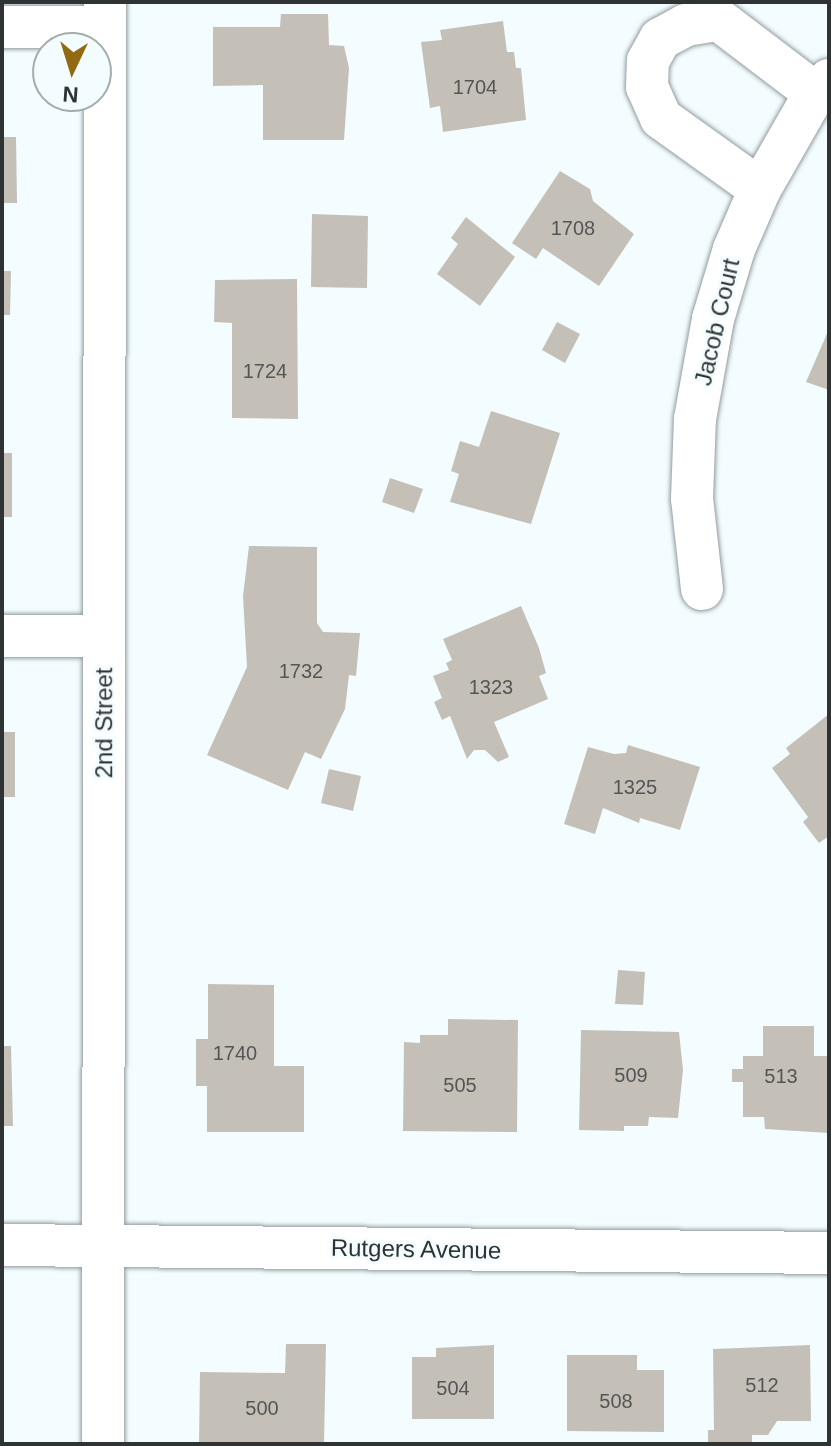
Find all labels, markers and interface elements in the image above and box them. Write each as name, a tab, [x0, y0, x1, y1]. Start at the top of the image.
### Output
north arrow	[32, 32, 112, 112]
house number: 1704	[453, 75, 497, 99]
text: N	[62, 81, 79, 107]
house number: 1708	[551, 216, 595, 240]
street label: Jacob Court	[688, 256, 746, 388]
house number: 1724	[243, 359, 287, 383]
house number: 1732	[279, 659, 323, 683]
street label: 2nd Street	[90, 668, 118, 778]
house number: 1323	[469, 675, 513, 699]
house number: 1325	[613, 775, 657, 799]
house number: 1740	[213, 1041, 257, 1065]
house number: 509	[614, 1063, 648, 1087]
house number: 513	[764, 1064, 798, 1088]
house number: 505	[443, 1073, 477, 1097]
street label: Rutgers Avenue	[330, 1233, 502, 1265]
house number: 512	[745, 1373, 779, 1397]
house number: 504	[436, 1376, 470, 1400]
house number: 508	[599, 1389, 633, 1413]
house number: 500	[245, 1396, 279, 1420]

